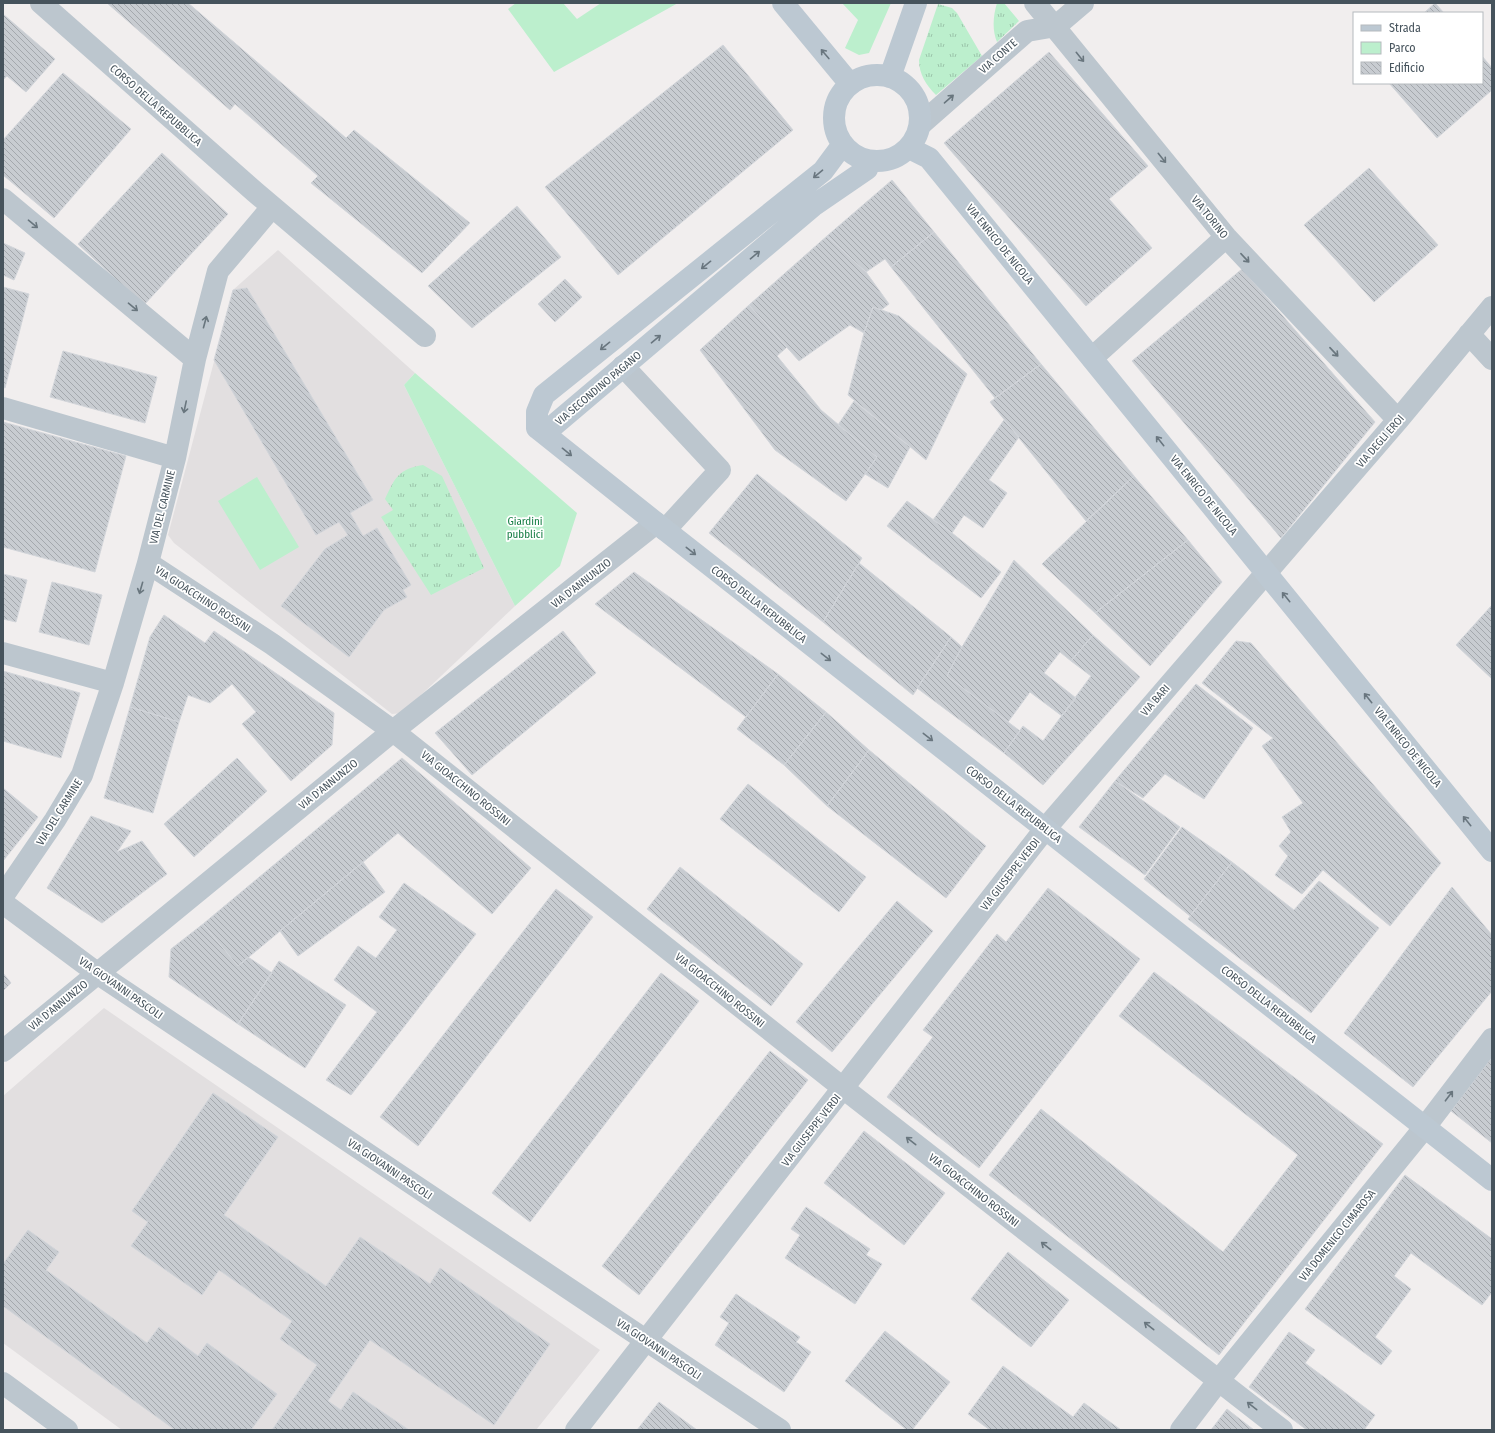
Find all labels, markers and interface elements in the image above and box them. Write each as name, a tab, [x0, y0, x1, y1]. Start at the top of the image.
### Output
legend	[1353, 12, 1483, 84]
text: Strada	[1389, 21, 1421, 35]
street label: VIA CONTE	[977, 36, 1020, 76]
text: Parco	[1389, 41, 1416, 55]
one-way arrow	[821, 49, 830, 60]
one-way arrow	[1076, 51, 1084, 62]
text: Edificio	[1389, 61, 1425, 75]
street label: CORSO DELLA REPUBBLICA	[107, 62, 204, 149]
one-way arrow	[944, 95, 954, 104]
one-way arrow	[1157, 152, 1166, 163]
one-way arrow	[813, 170, 823, 179]
street label: VIA TORINO	[1189, 193, 1231, 241]
street label: VIA ENRICO DE NICOLA	[963, 202, 1036, 287]
one-way arrow	[28, 219, 38, 228]
one-way arrow	[750, 250, 760, 259]
one-way arrow	[1240, 252, 1249, 262]
one-way arrow	[701, 260, 712, 269]
one-way arrow	[127, 303, 138, 312]
one-way arrow	[202, 315, 209, 328]
one-way arrow	[650, 334, 661, 343]
one-way arrow	[599, 342, 610, 351]
one-way arrow	[1329, 347, 1339, 357]
street label: VIA SECONDINO PAGANO	[553, 349, 644, 428]
one-way arrow	[181, 400, 189, 413]
street label: VIA DEGLI EROI	[1354, 412, 1407, 470]
one-way arrow	[1156, 436, 1164, 447]
one-way arrow	[562, 448, 573, 456]
street label: VIA ENRICO DE NICOLA	[1167, 453, 1240, 538]
street label: VIA DEL CARMINE	[147, 469, 178, 545]
park label: Giardini pubblici	[507, 515, 543, 541]
one-way arrow	[685, 546, 696, 555]
street label: VIA D'ANNUNZIO	[549, 556, 614, 611]
street label: CORSO DELLA REPUBBLICA	[708, 563, 809, 646]
street label: VIA GIOACCHINO ROSSINI	[153, 564, 253, 635]
one-way arrow	[137, 581, 144, 594]
one-way arrow	[1281, 592, 1290, 602]
one-way arrow	[820, 652, 831, 661]
street label: VIA BARI	[1138, 682, 1173, 719]
one-way arrow	[1363, 692, 1372, 703]
street label: VIA ENRICO DE NICOLA	[1371, 705, 1444, 790]
one-way arrow	[923, 733, 934, 741]
street label: VIA GIOACCHINO ROSSINI	[418, 748, 513, 828]
street label: VIA D'ANNUNZIO	[296, 756, 361, 812]
street label: CORSO DELLA REPUBBLICA	[963, 763, 1064, 846]
street label: VIA DEL CARMINE	[34, 777, 85, 848]
one-way arrow	[1463, 815, 1472, 826]
street label: VIA GIUSEPPE VERDI	[978, 836, 1043, 913]
street label: VIA GIOACCHINO ROSSINI	[672, 950, 767, 1030]
street label: VIA GIOVANNI PASCOLI	[76, 955, 165, 1022]
street label: CORSO DELLA REPUBBLICA	[1218, 963, 1319, 1046]
street label: VIA D'ANNUNZIO	[26, 977, 91, 1033]
one-way arrow	[1445, 1091, 1453, 1102]
street label: VIA GIUSEPPE VERDI	[779, 1092, 844, 1169]
street label: VIA GIOVANNI PASCOLI	[345, 1136, 435, 1203]
one-way arrow	[905, 1137, 916, 1145]
street label: VIA GIOACCHINO ROSSINI	[926, 1151, 1022, 1230]
street label: VIA DOMENICO CIMAROSA	[1297, 1187, 1378, 1284]
one-way arrow	[1041, 1242, 1052, 1251]
street label: VIA GIOVANNI PASCOLI	[614, 1316, 704, 1383]
one-way arrow	[1144, 1322, 1155, 1330]
one-way arrow	[1246, 1401, 1257, 1410]

